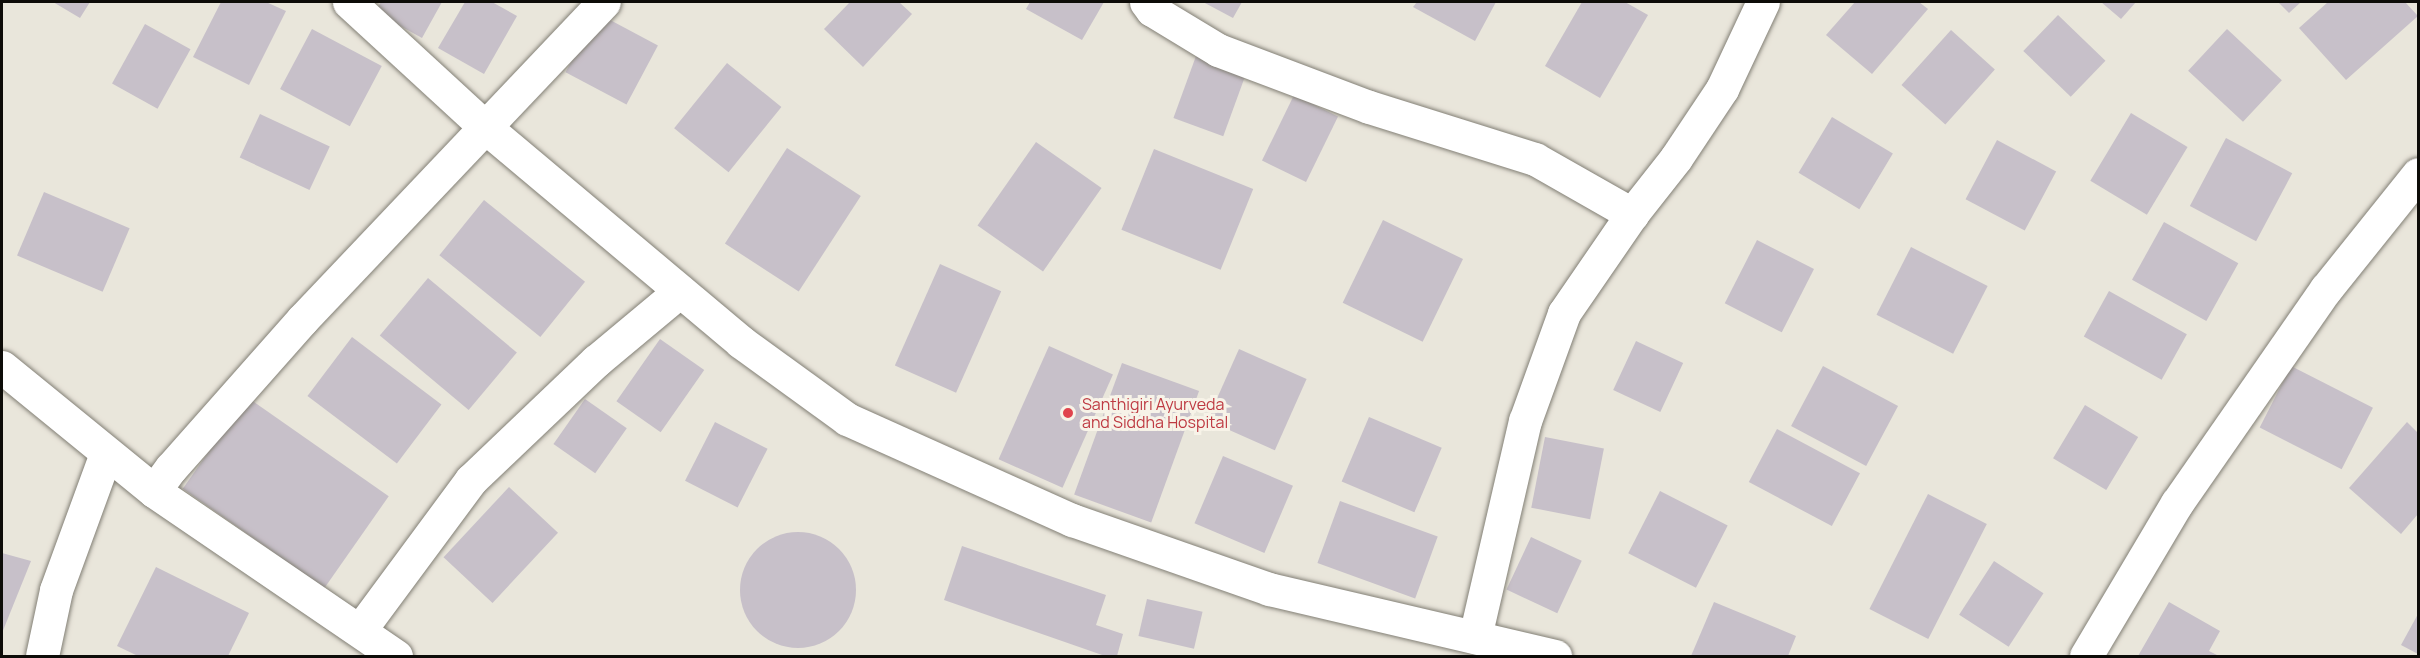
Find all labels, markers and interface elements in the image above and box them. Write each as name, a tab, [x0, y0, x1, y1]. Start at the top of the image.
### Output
place label: Santhigiri Ayurveda and Siddha Hospital	[1082, 394, 1228, 432]
marker: Santhigiri Ayurveda and Siddha Hospital	[1059, 404, 1077, 422]

